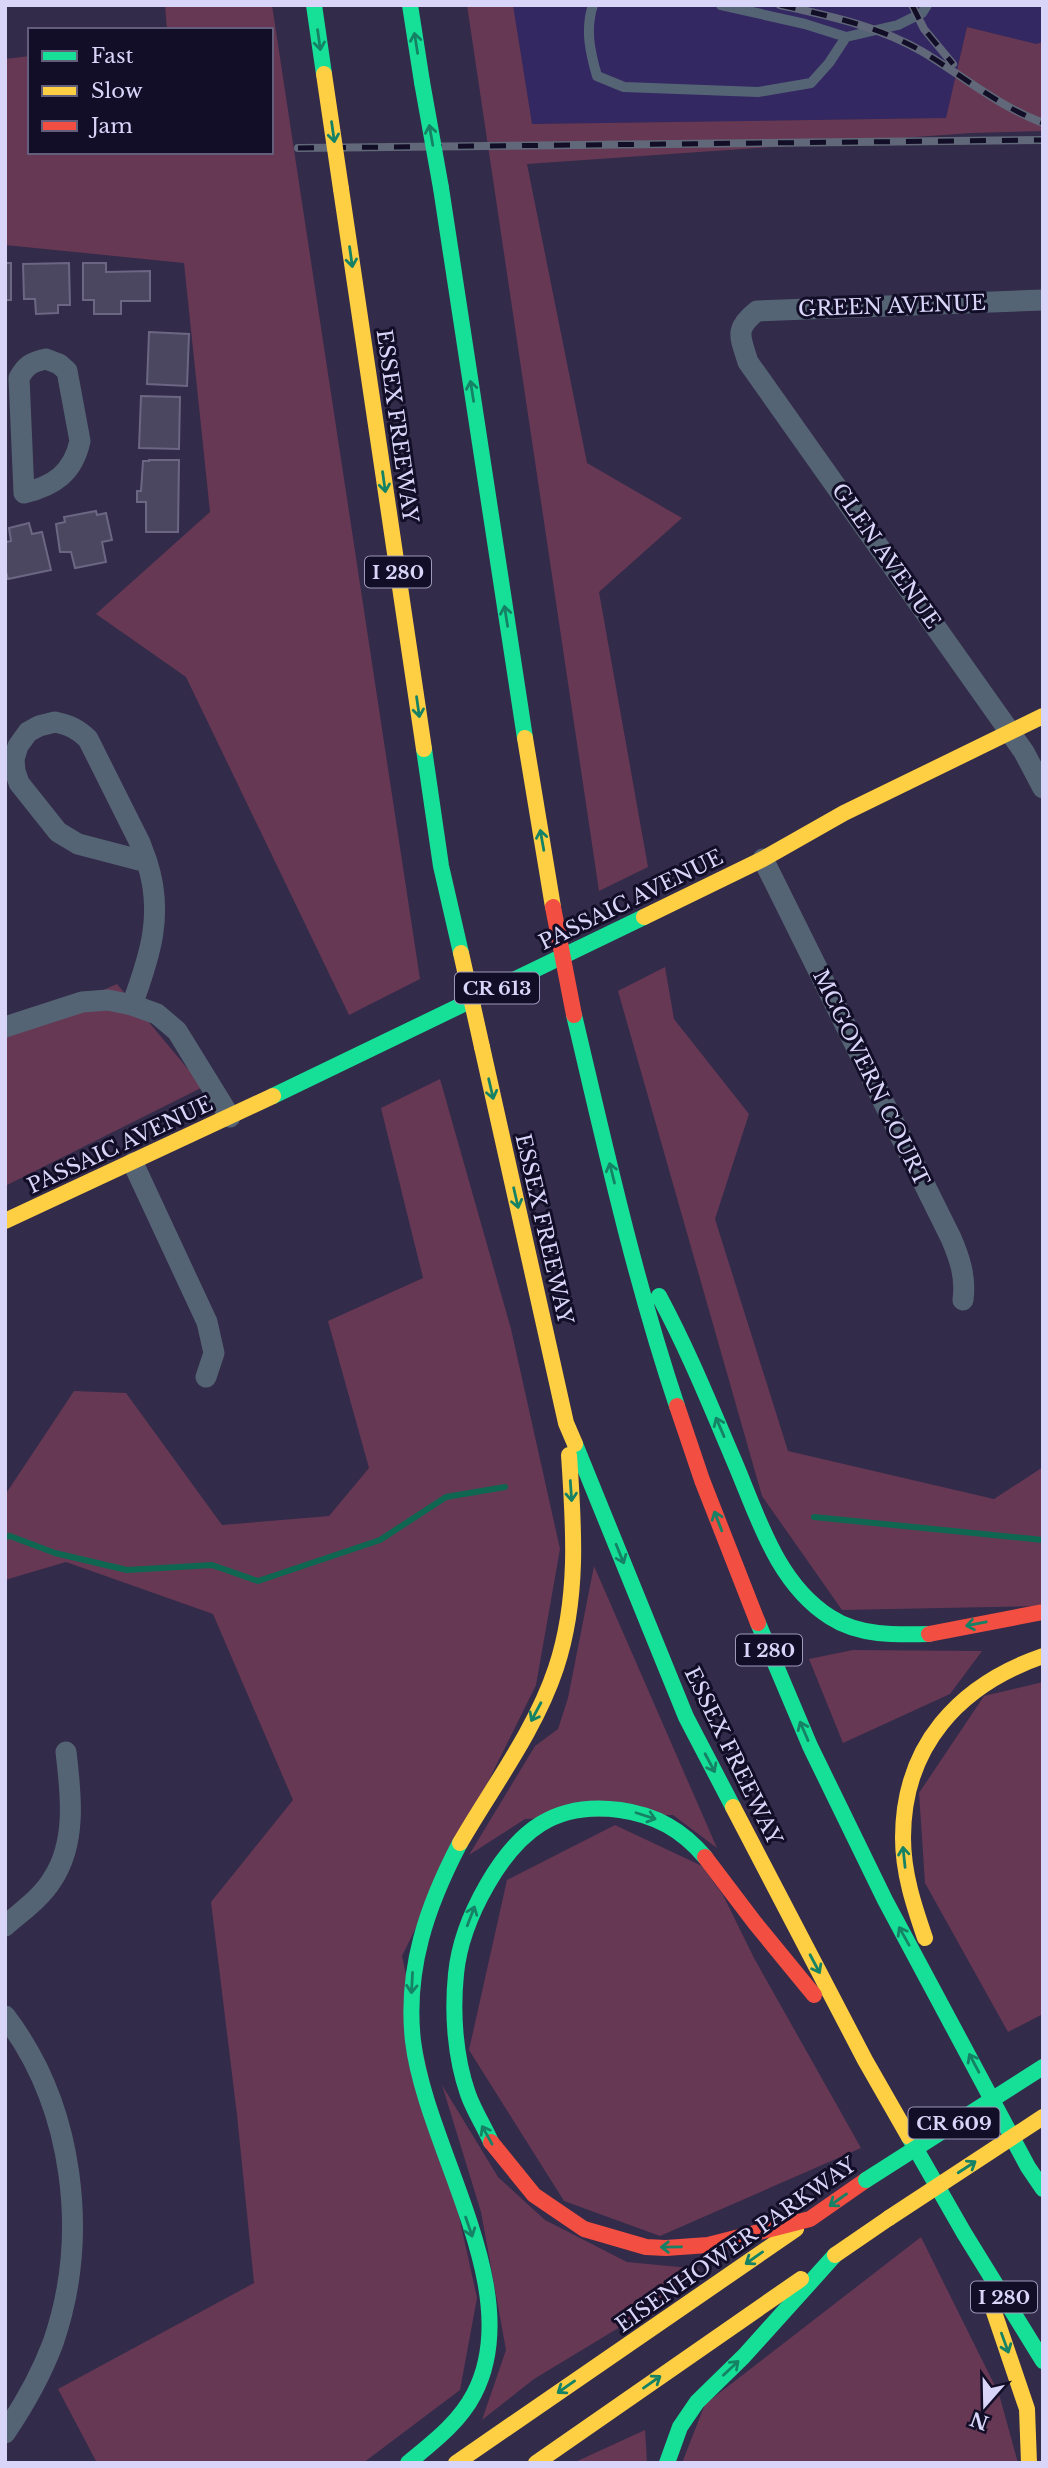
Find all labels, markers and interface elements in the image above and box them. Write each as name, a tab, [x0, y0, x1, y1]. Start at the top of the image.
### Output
legend	[28, 28, 273, 154]
one-way arrow	[313, 28, 326, 51]
one-way arrow	[409, 32, 422, 55]
text: Fast	[91, 43, 133, 69]
text: Slow	[91, 78, 143, 104]
text: Jam	[88, 113, 133, 139]
one-way arrow	[327, 120, 340, 143]
one-way arrow	[424, 124, 437, 147]
one-way arrow	[345, 245, 358, 268]
street label: GREEN AVENUE	[798, 290, 986, 322]
street label: ESSEX FREEWAY	[371, 328, 424, 525]
one-way arrow	[465, 380, 478, 403]
one-way arrow	[378, 470, 391, 493]
street label: GLEN AVENUE	[826, 478, 946, 634]
road number: I 280	[365, 556, 431, 587]
one-way arrow	[499, 605, 512, 627]
one-way arrow	[412, 695, 425, 718]
one-way arrow	[535, 829, 548, 852]
street label: PASSAIC AVENUE	[535, 844, 727, 956]
street label: MCGOVERN COURT	[807, 965, 935, 1191]
road number: CR 613	[455, 972, 539, 1004]
one-way arrow	[485, 1077, 499, 1100]
street label: PASSAIC AVENUE	[23, 1091, 217, 1199]
street label: ESSEX FREEWAY	[509, 1131, 579, 1327]
one-way arrow	[605, 1162, 618, 1185]
one-way arrow	[510, 1186, 523, 1209]
one-way arrow	[713, 1417, 726, 1438]
one-way arrow	[565, 1479, 578, 1502]
one-way arrow	[710, 1511, 723, 1533]
one-way arrow	[614, 1543, 627, 1564]
one-way arrow	[965, 1618, 988, 1632]
road number: I 280	[736, 1634, 802, 1666]
street label: ESSEX FREEWAY	[679, 1663, 788, 1850]
one-way arrow	[529, 1701, 542, 1722]
one-way arrow	[797, 1721, 810, 1743]
one-way arrow	[704, 1752, 717, 1773]
one-way arrow	[635, 1811, 657, 1823]
one-way arrow	[898, 1846, 911, 1868]
one-way arrow	[466, 1905, 478, 1927]
one-way arrow	[897, 1926, 911, 1946]
one-way arrow	[809, 1953, 823, 1974]
one-way arrow	[406, 1972, 419, 1995]
one-way arrow	[967, 2053, 980, 2074]
road number: CR 609	[908, 2108, 1000, 2138]
one-way arrow	[480, 2125, 494, 2145]
street label: EISENHOWER PARKWAY	[611, 2152, 862, 2338]
one-way arrow	[956, 2160, 976, 2174]
one-way arrow	[829, 2193, 848, 2207]
one-way arrow	[464, 2215, 476, 2237]
one-way arrow	[660, 2240, 683, 2254]
one-way arrow	[745, 2251, 764, 2265]
road number: I 280	[971, 2282, 1037, 2312]
one-way arrow	[1000, 2331, 1012, 2353]
one-way arrow	[722, 2360, 740, 2376]
north arrow	[950, 2370, 1020, 2440]
one-way arrow	[642, 2375, 661, 2389]
one-way arrow	[557, 2380, 576, 2394]
text: N	[967, 2407, 992, 2434]

